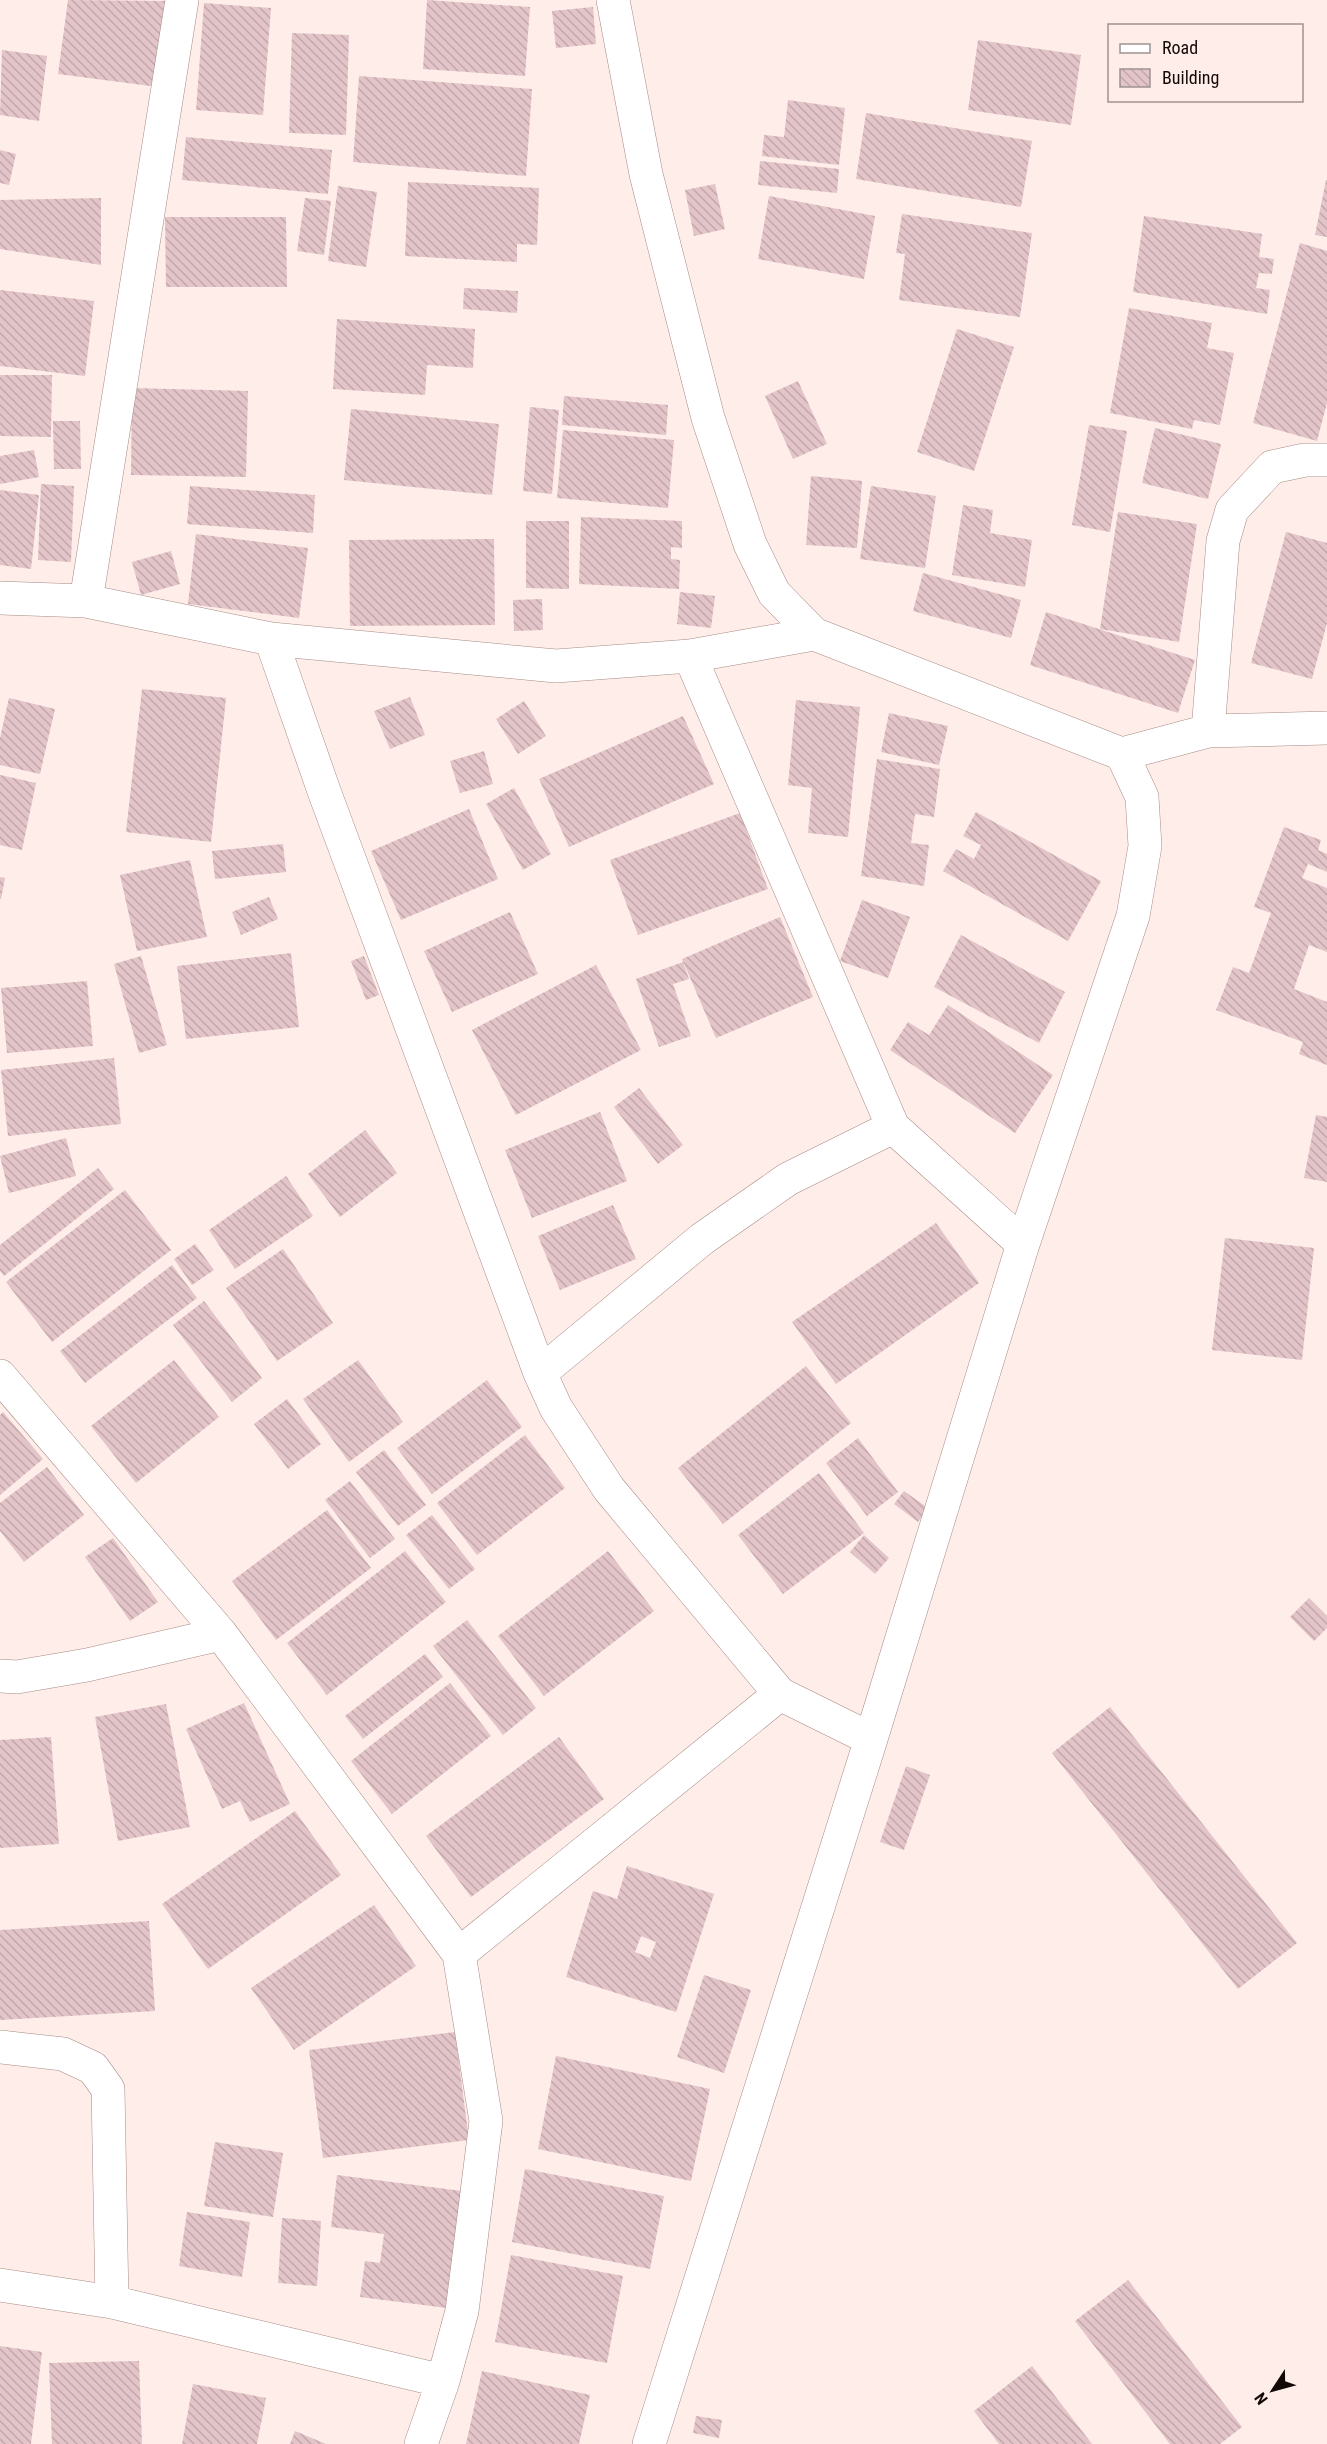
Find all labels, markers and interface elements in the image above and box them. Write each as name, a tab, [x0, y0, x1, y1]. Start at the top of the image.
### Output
legend	[1108, 24, 1303, 102]
text: Road	[1162, 37, 1198, 58]
text: Building	[1162, 67, 1219, 88]
north arrow	[1243, 2360, 1303, 2420]
text: N	[1251, 2389, 1272, 2408]

